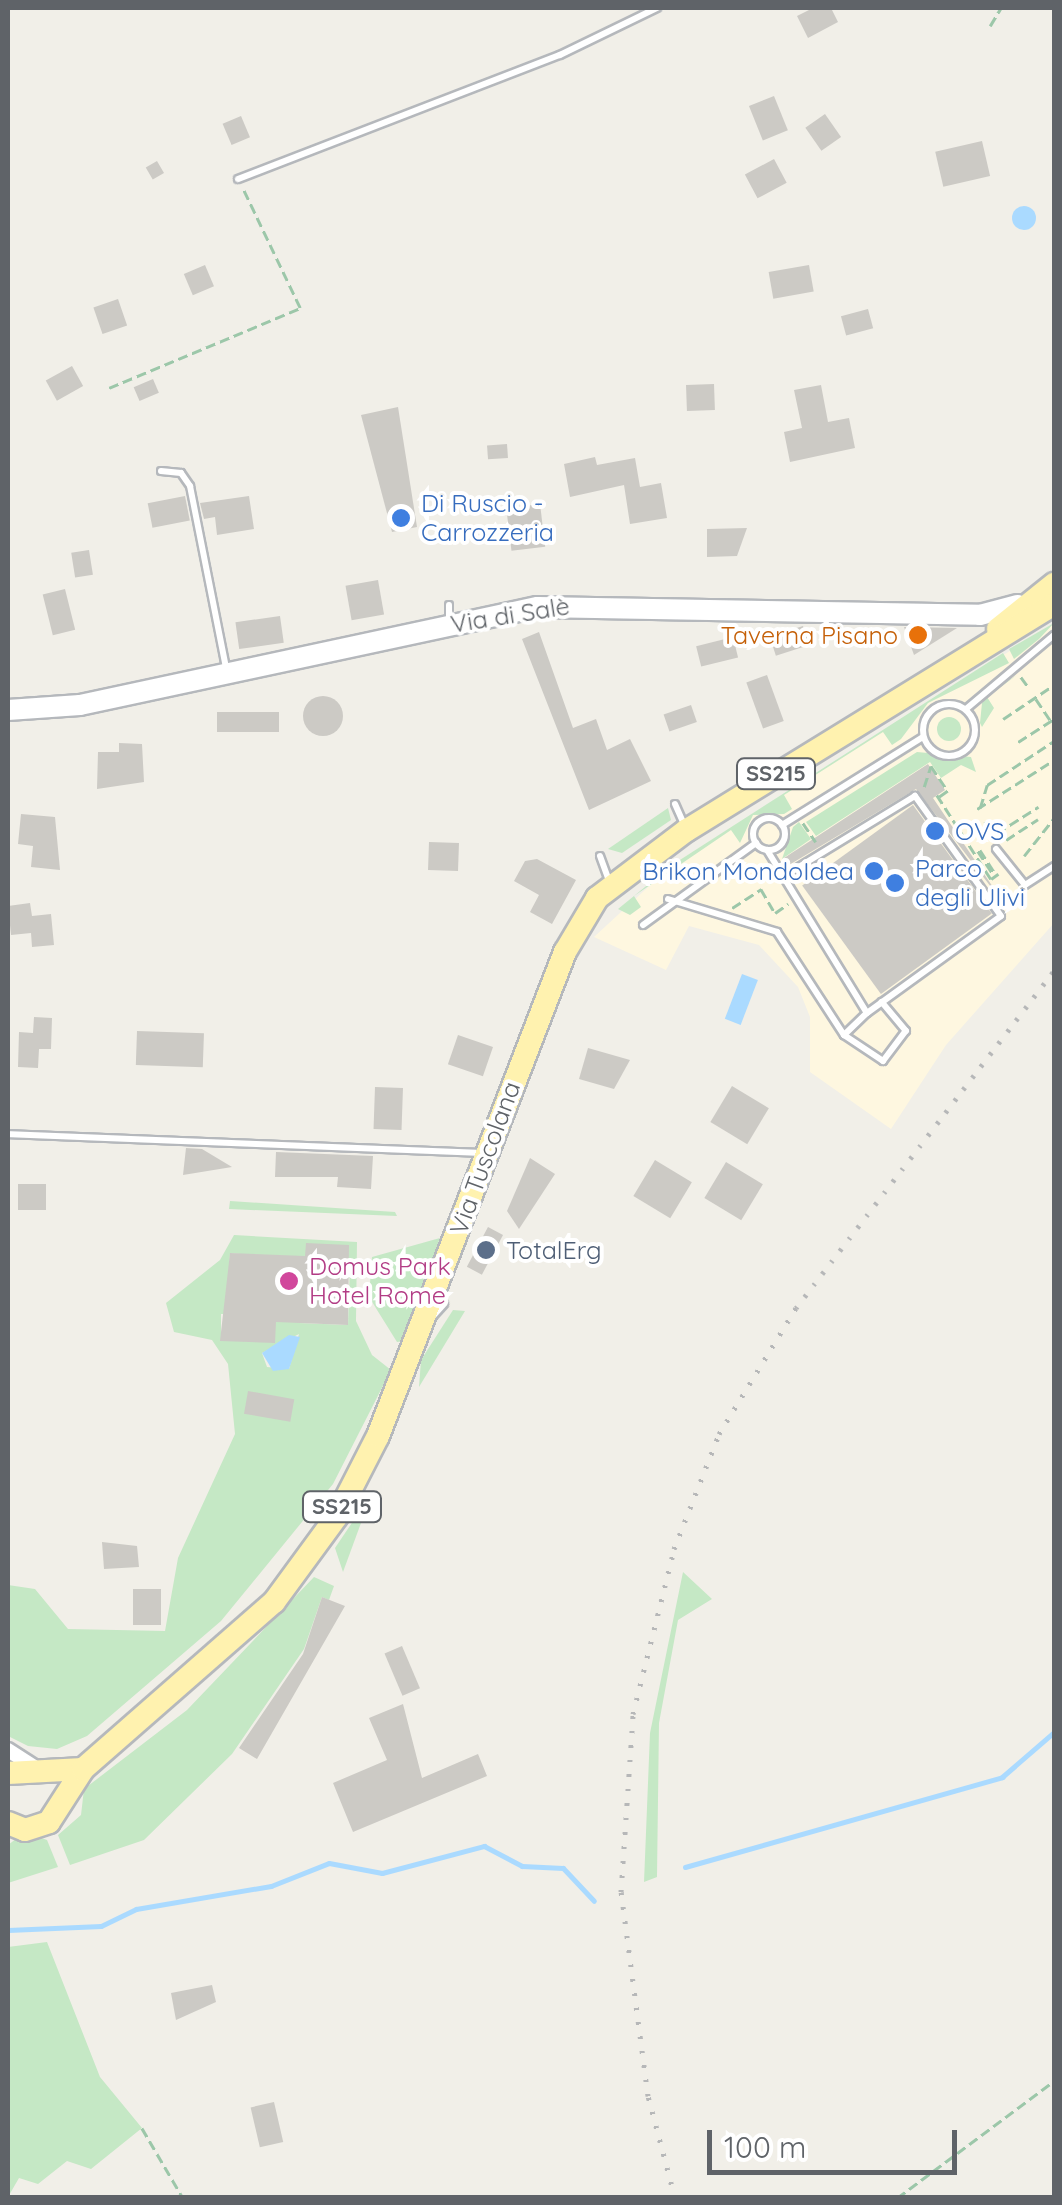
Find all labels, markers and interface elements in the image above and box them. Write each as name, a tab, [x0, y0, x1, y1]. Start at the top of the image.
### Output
place label: Di Ruscio - Carrozzeria	[421, 489, 554, 548]
marker: Di Ruscio - Carrozzeria	[390, 507, 412, 529]
street label: Via di Salè	[448, 591, 572, 639]
place label: Taverna Pisano	[720, 620, 898, 650]
marker: Taverna Pisano	[907, 624, 929, 646]
road number: SS215	[734, 757, 818, 791]
place label: OVS	[955, 816, 1004, 846]
marker: OVS	[924, 820, 946, 842]
place label: Parco degli Ulivi	[915, 854, 1025, 913]
place label: Brikon MondoIdea	[642, 856, 854, 886]
marker: Brikon MondoIdea	[863, 860, 885, 882]
marker: Parco degli Ulivi	[884, 872, 906, 894]
street label: Via Tuscolana	[443, 1077, 527, 1239]
place label: TotalErg	[506, 1235, 602, 1265]
marker: TotalErg	[475, 1239, 497, 1261]
place label: Domus Park Hotel Rome	[309, 1252, 451, 1311]
marker: Domus Park Hotel Rome	[278, 1270, 300, 1292]
road number: SS215	[300, 1490, 384, 1524]
scale bar	[712, 2110, 962, 2172]
text: 100 m	[724, 2128, 806, 2166]

